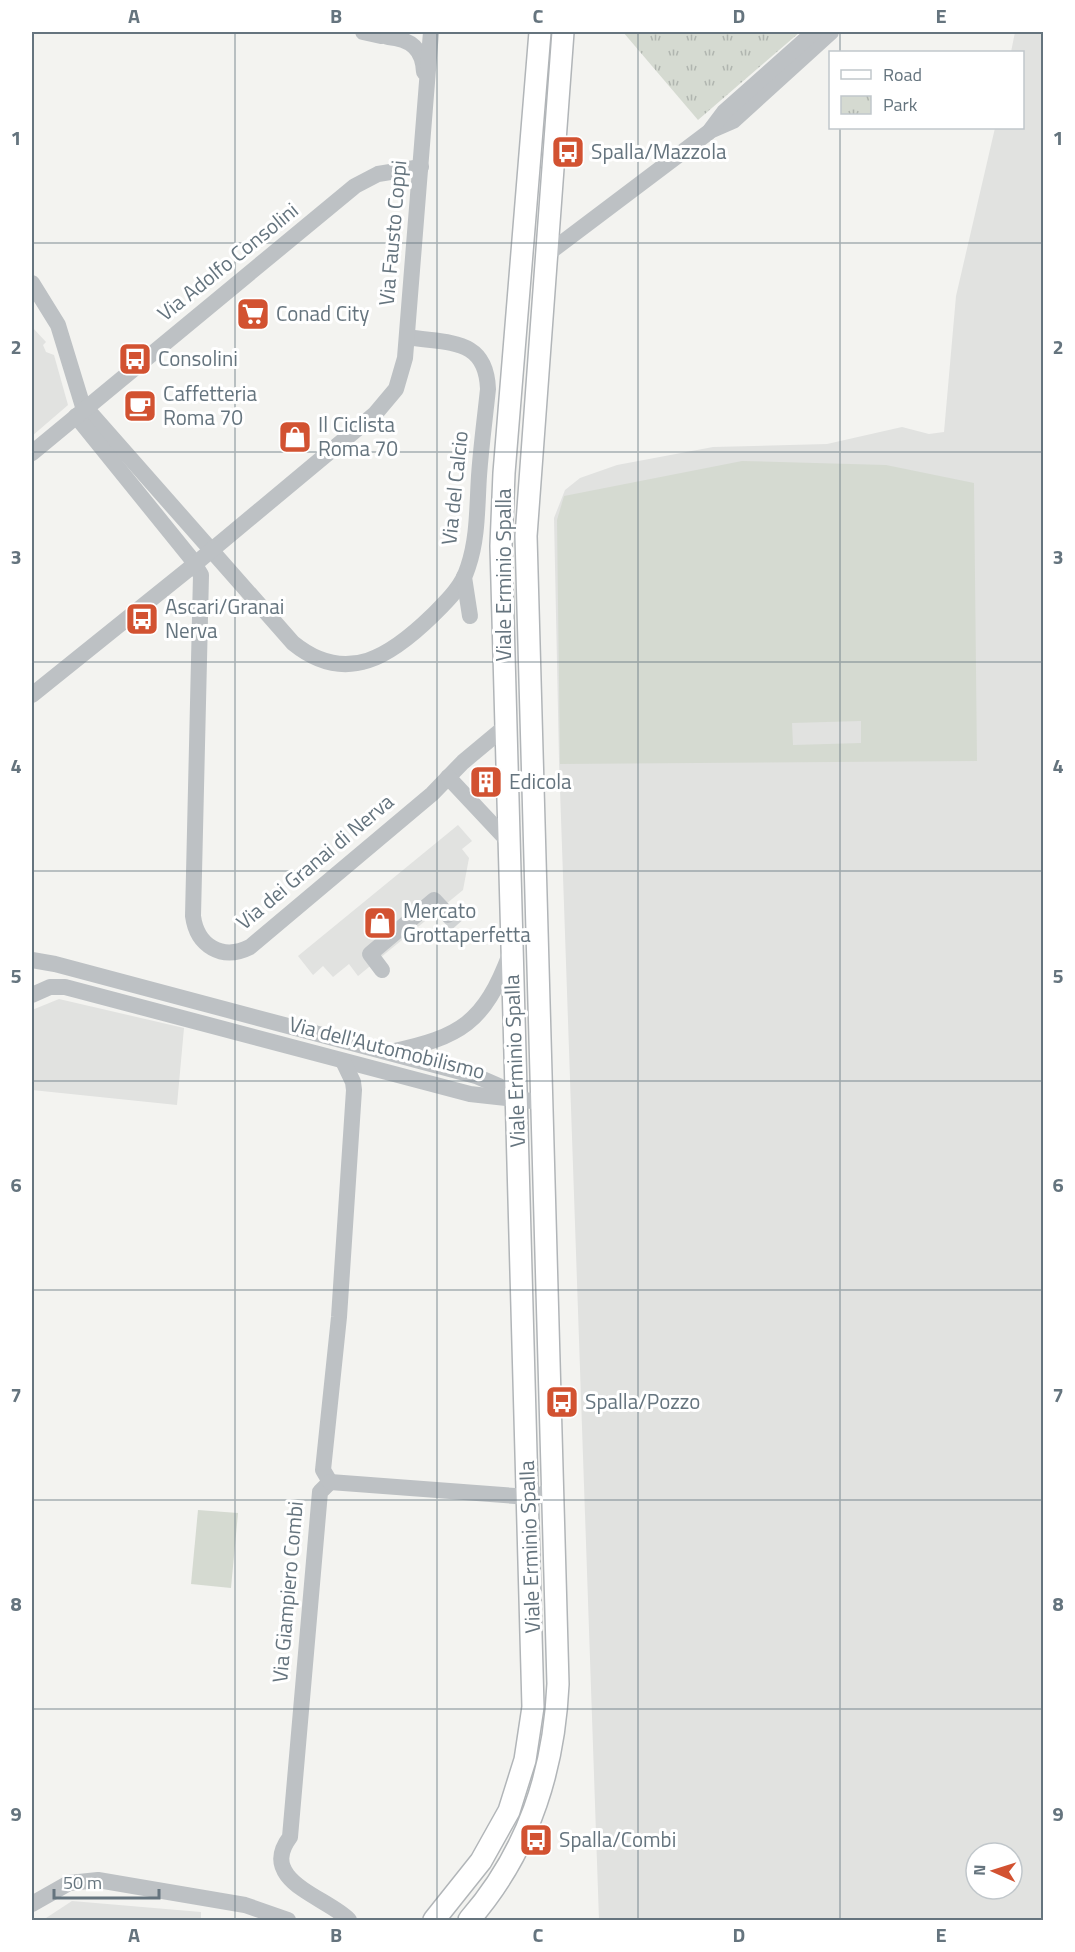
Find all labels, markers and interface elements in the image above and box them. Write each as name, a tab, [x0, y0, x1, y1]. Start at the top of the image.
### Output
text: A	[128, 0, 140, 31]
text: B	[330, 0, 342, 31]
text: C	[533, 0, 544, 31]
text: D	[733, 0, 745, 31]
text: E	[935, 0, 947, 31]
legend	[829, 51, 1024, 129]
text: Road	[883, 61, 922, 88]
text: Park	[883, 91, 918, 118]
text: 1	[10, 122, 22, 153]
text: 1	[1052, 122, 1064, 153]
bus stop icon: Spalla/Mazzola	[550, 134, 586, 170]
place label: Spalla/Mazzola	[591, 135, 727, 167]
street label: Via Fausto Coppi	[370, 159, 414, 307]
street label: Via Adolfo Consolini	[150, 194, 305, 328]
supermarket icon: Conad City	[235, 296, 271, 332]
place label: Conad City	[276, 297, 369, 329]
text: 2	[10, 331, 22, 362]
text: 2	[1052, 331, 1064, 362]
bus stop icon: Consolini	[117, 341, 153, 377]
place label: Consolini	[158, 342, 238, 374]
place label: Caffetteria Roma 70	[163, 377, 257, 433]
cafe icon: Caffetteria Roma 70	[122, 388, 158, 424]
place label: Il Ciclista Roma 70	[318, 408, 398, 464]
shop icon: Il Ciclista Roma 70	[277, 419, 313, 455]
street label: Via del Calcio	[432, 429, 476, 547]
street label: Viale Erminio Spalla	[487, 488, 519, 662]
text: 3	[10, 541, 22, 572]
text: 3	[1052, 541, 1064, 572]
place label: Ascari/Granai Nerva	[165, 590, 284, 646]
bus stop icon: Ascari/Granai Nerva	[124, 601, 160, 637]
text: 4	[10, 750, 22, 781]
text: 4	[1052, 750, 1064, 781]
building icon: Edicola	[468, 764, 504, 800]
place label: Edicola	[509, 765, 572, 797]
street label: Via dei Granai di Nerva	[228, 785, 401, 937]
place label: Mercato Grottaperfetta	[403, 894, 531, 950]
shop icon: Mercato Grottaperfetta	[362, 905, 398, 941]
text: 5	[10, 960, 22, 991]
text: 5	[1052, 960, 1064, 991]
street label: Viale Erminio Spalla	[495, 973, 533, 1148]
street label: Via dell'Automobilismo	[286, 1007, 489, 1087]
text: 6	[10, 1169, 22, 1200]
text: 6	[1052, 1169, 1064, 1200]
text: 7	[10, 1379, 22, 1410]
text: 7	[1052, 1379, 1064, 1410]
bus stop icon: Spalla/Pozzo	[544, 1384, 580, 1420]
place label: Spalla/Pozzo	[585, 1385, 700, 1417]
street label: Viale Erminio Spalla	[510, 1459, 548, 1634]
street label: Via Giampiero Combi	[263, 1500, 311, 1684]
text: 8	[10, 1588, 22, 1619]
text: 8	[1052, 1588, 1064, 1619]
text: 9	[10, 1798, 22, 1829]
text: 9	[1052, 1798, 1064, 1829]
bus stop icon: Spalla/Combi	[518, 1822, 554, 1858]
place label: Spalla/Combi	[559, 1823, 676, 1855]
north arrow	[964, 1841, 1024, 1901]
scale bar	[54, 1862, 159, 1900]
text: N	[967, 1864, 991, 1876]
text: 50 m	[63, 1869, 102, 1896]
text: A	[128, 1919, 140, 1950]
text: B	[330, 1919, 342, 1950]
text: C	[533, 1919, 544, 1950]
text: D	[733, 1919, 745, 1950]
text: E	[935, 1919, 947, 1950]

